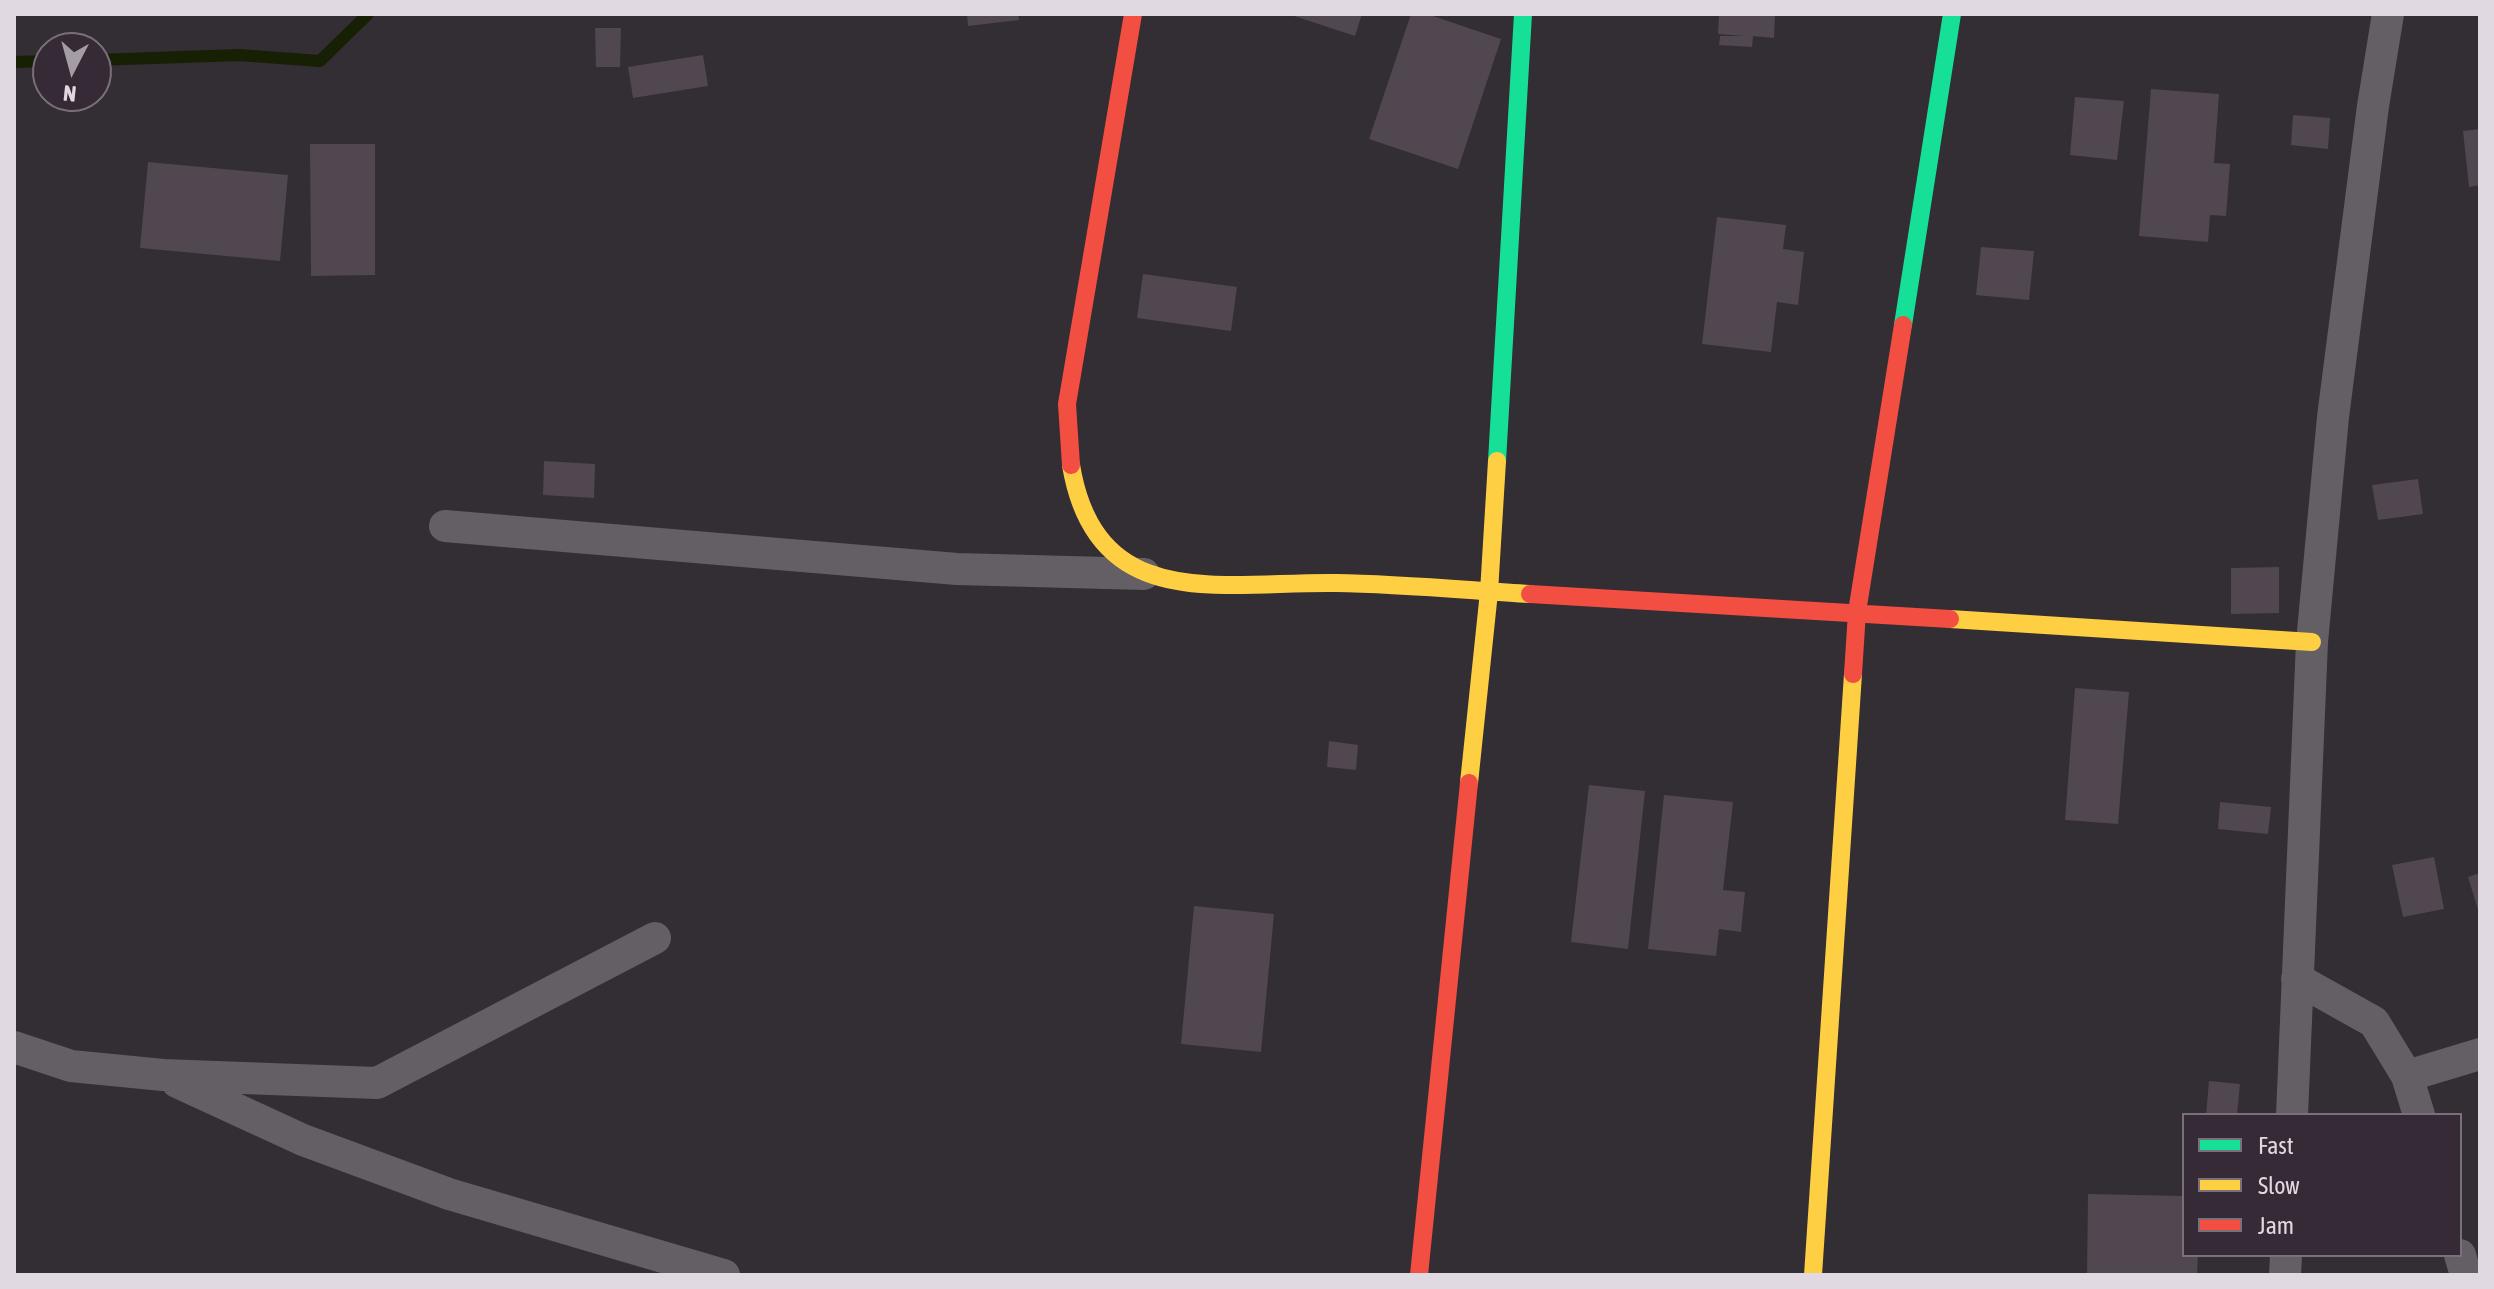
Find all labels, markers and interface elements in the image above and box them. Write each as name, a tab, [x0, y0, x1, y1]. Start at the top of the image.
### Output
north arrow	[32, 32, 112, 112]
text: N	[62, 80, 78, 107]
legend	[2182, 1113, 2462, 1257]
text: Fast	[2258, 1132, 2294, 1159]
text: Slow	[2258, 1172, 2300, 1199]
text: Jam	[2258, 1212, 2294, 1239]

